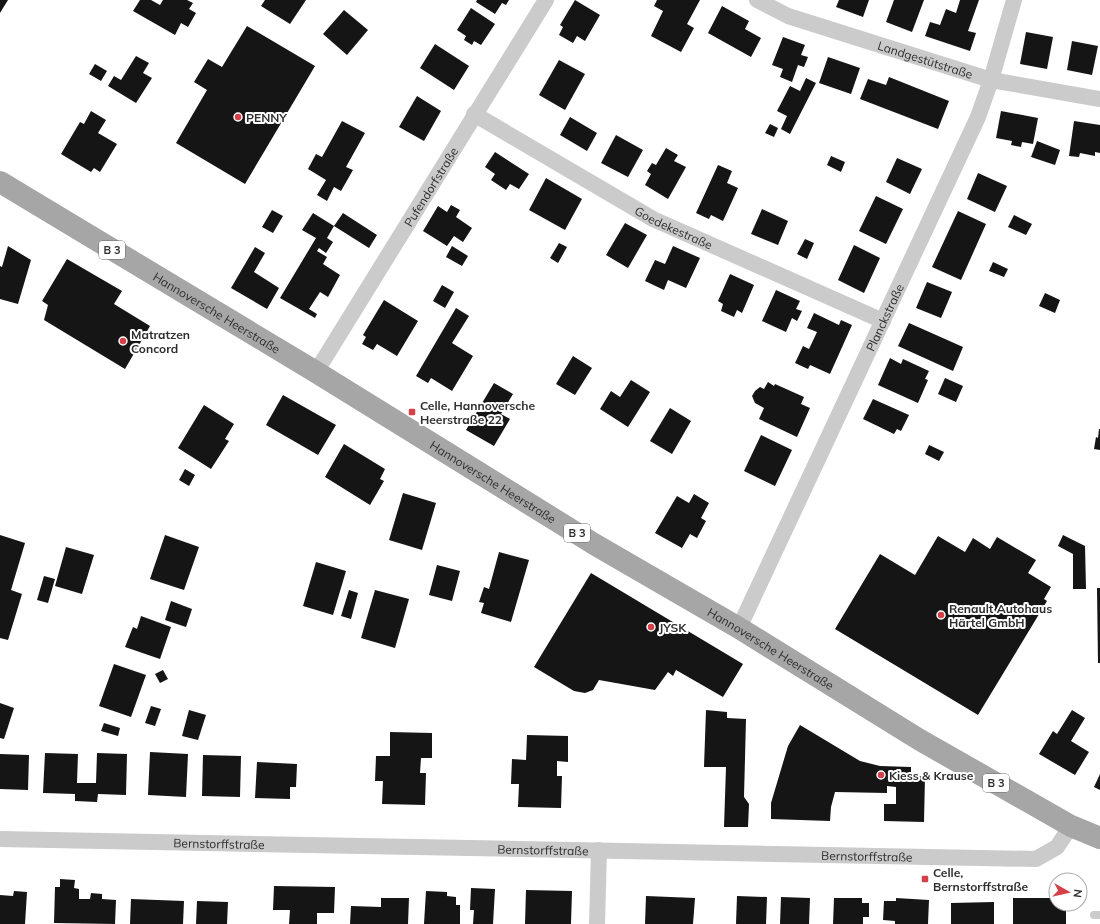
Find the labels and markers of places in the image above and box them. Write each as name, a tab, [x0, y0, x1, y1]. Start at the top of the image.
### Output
place label: PENNY	[246, 110, 287, 125]
marker: PENNY	[233, 112, 243, 122]
place label: Matratzen Concord	[131, 327, 190, 356]
marker: Matratzen Concord	[118, 336, 128, 346]
place label: Celle, Hannoversche Heerstraße 22	[420, 398, 536, 427]
marker: Celle, Hannoversche Heerstraße 22	[407, 407, 417, 417]
place label: Renault Autohaus Härtel GmbH	[949, 601, 1052, 630]
marker: Renault Autohaus Härtel GmbH	[936, 610, 946, 620]
place label: JYSK	[659, 620, 687, 635]
marker: JYSK	[646, 622, 656, 632]
place label: Kiess & Krause	[889, 768, 974, 783]
marker: Kiess & Krause	[876, 770, 886, 780]
place label: Celle, Bernstorffstraße	[933, 865, 1029, 894]
marker: Celle, Bernstorffstraße	[920, 874, 930, 884]

